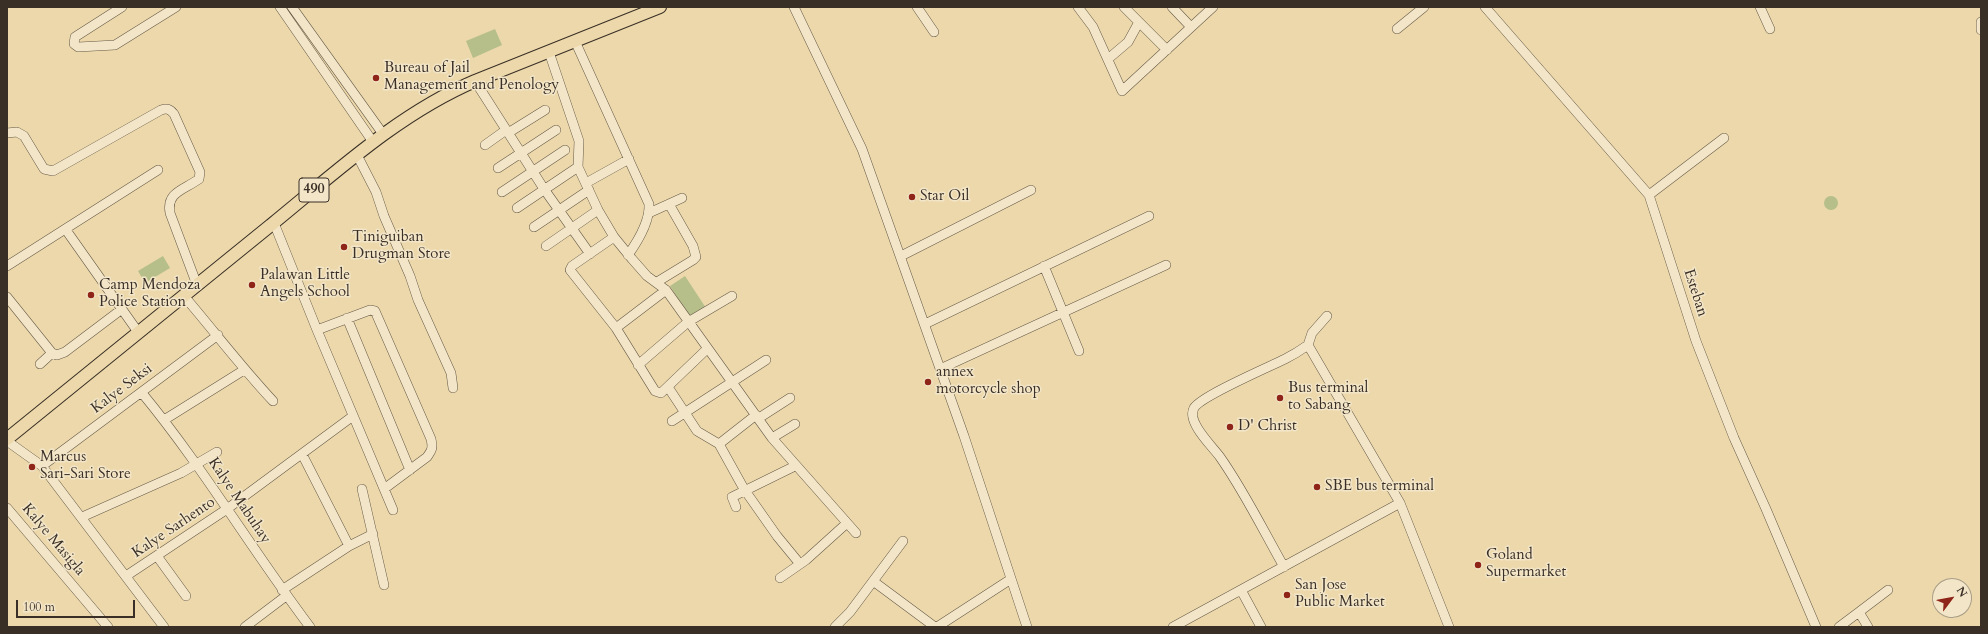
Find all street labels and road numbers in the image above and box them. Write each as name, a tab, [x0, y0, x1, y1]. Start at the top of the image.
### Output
road number: 490	[299, 178, 329, 202]
street label: Esteban	[1679, 267, 1711, 319]
street label: Kalye Seksi	[88, 360, 156, 418]
street label: Kalye Mabuhay	[204, 455, 274, 547]
street label: Kalye Sarhento	[129, 494, 219, 562]
street label: Kalye Masigla	[18, 500, 88, 580]

